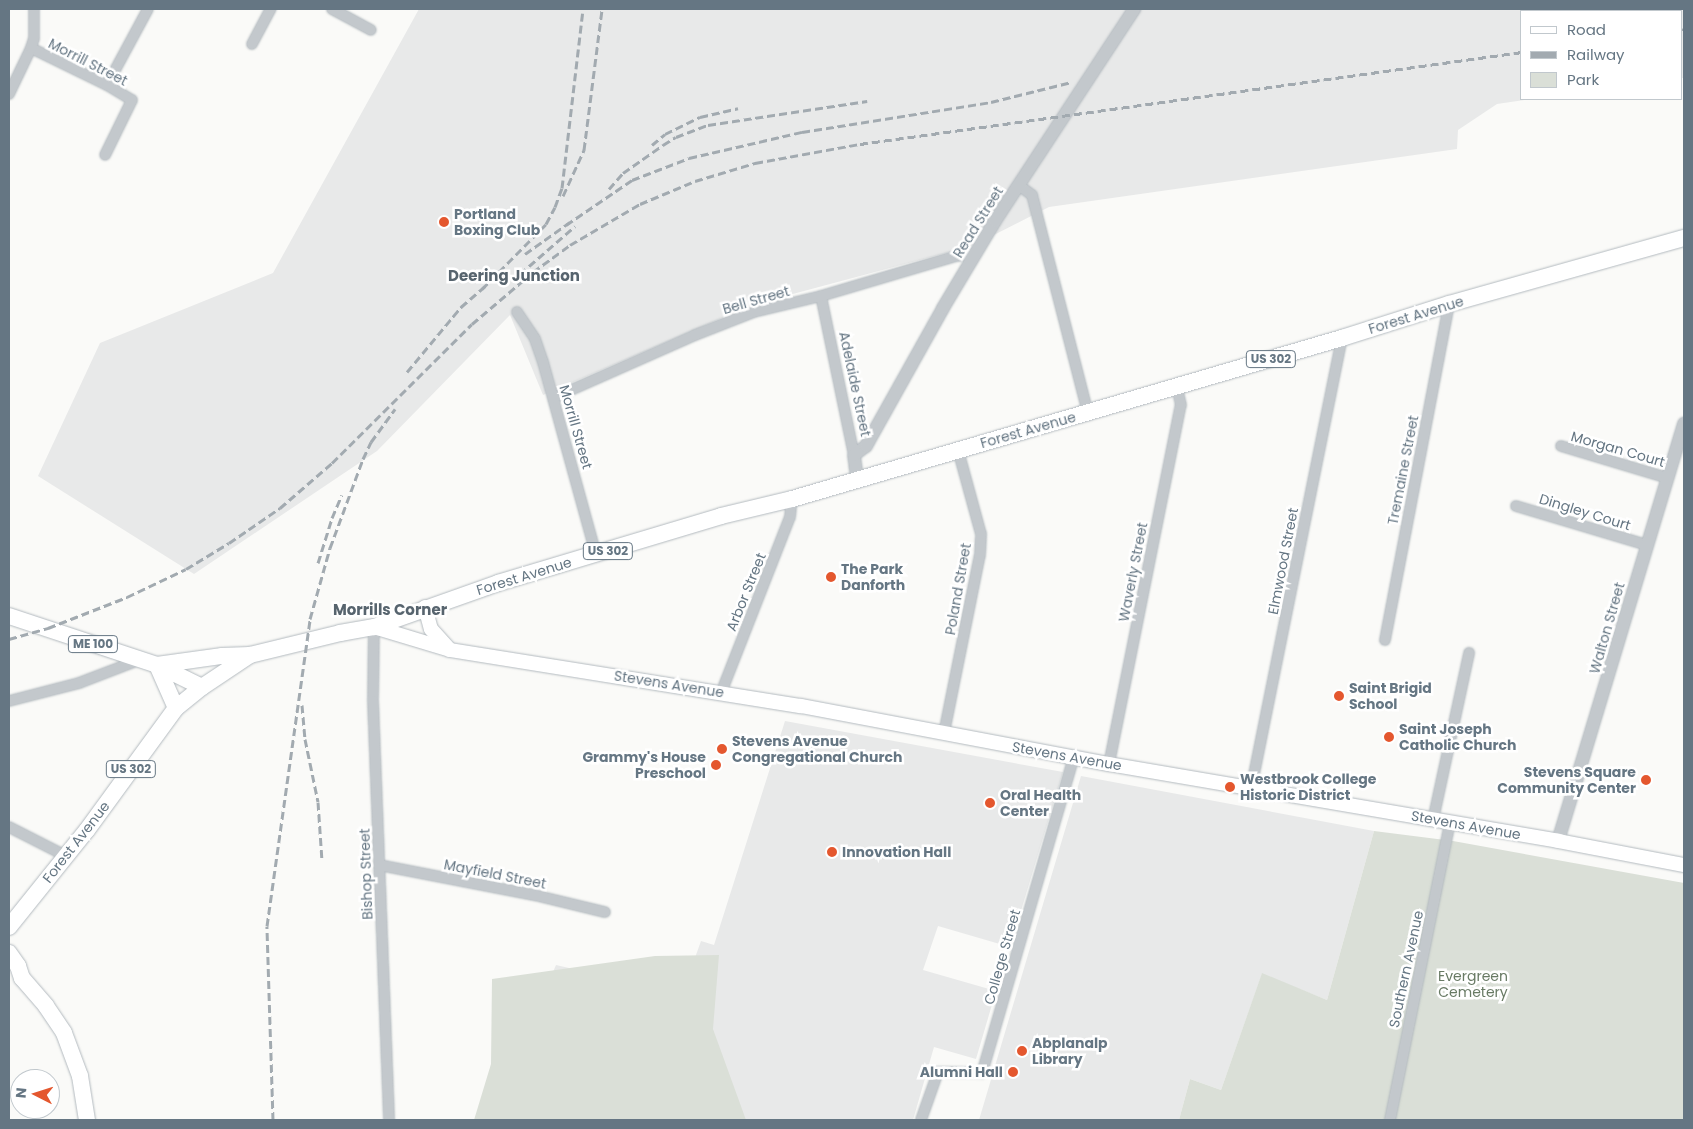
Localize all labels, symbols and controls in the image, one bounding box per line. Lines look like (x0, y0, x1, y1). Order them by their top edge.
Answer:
legend (1520, 10, 1683, 100)
text: Road (1567, 19, 1606, 40)
street label: Morrill Street (46, 35, 130, 89)
text: Railway (1567, 44, 1625, 65)
text: Park (1567, 69, 1599, 90)
street label: Read Street (949, 183, 1007, 261)
place label: Portland Boxing Club (454, 206, 540, 238)
marker: Portland Boxing Club (438, 216, 450, 228)
district label: Deering Junction (448, 267, 580, 285)
street label: Bell Street (721, 282, 791, 318)
street label: Forest Avenue (1366, 293, 1466, 337)
street label: Adelaide Street (836, 330, 874, 438)
road number: US 302 (1245, 349, 1297, 368)
street label: Morrill Street (556, 383, 596, 471)
street label: Forest Avenue (978, 408, 1078, 452)
street label: Tremaine Street (1384, 414, 1422, 526)
street label: Morgan Court (1569, 428, 1667, 470)
street label: Dingley Court (1537, 490, 1633, 534)
street label: Elmwood Street (1264, 506, 1302, 616)
street label: Waverly Street (1115, 521, 1151, 623)
road number: US 302 (582, 542, 634, 560)
street label: Poland Street (942, 542, 974, 636)
street label: Arbor Street (723, 550, 769, 634)
street label: Forest Avenue (474, 554, 574, 598)
place label: The Park Danforth (841, 561, 905, 594)
marker: The Park Danforth (825, 571, 837, 583)
street label: Walton Street (1586, 580, 1628, 676)
district label: Morrills Corner (333, 601, 447, 619)
road number: ME 100 (67, 634, 119, 654)
street label: Stevens Avenue (613, 667, 725, 701)
place label: Saint Brigid School (1349, 680, 1432, 712)
marker: Saint Brigid School (1333, 690, 1345, 702)
place label: Saint Joseph Catholic Church (1399, 721, 1516, 754)
marker: Saint Joseph Catholic Church (1383, 731, 1395, 743)
place label: Stevens Avenue Congregational Church (732, 733, 902, 766)
street label: Stevens Avenue (1011, 738, 1123, 774)
marker: Stevens Avenue Congregational Church (716, 743, 728, 755)
place label: Grammy's House Preschool (582, 749, 706, 782)
marker: Grammy's House Preschool (710, 759, 722, 771)
road number: US 302 (105, 760, 157, 779)
place label: Stevens Square Community Center (1497, 764, 1636, 796)
place label: Westbrook College Historic District (1240, 771, 1376, 804)
marker: Stevens Square Community Center (1640, 774, 1652, 786)
marker: Westbrook College Historic District (1224, 781, 1236, 793)
place label: Oral Health Center (1000, 787, 1081, 820)
marker: Oral Health Center (984, 797, 996, 809)
street label: Forest Avenue (39, 798, 113, 886)
street label: Stevens Avenue (1410, 807, 1522, 843)
street label: Bishop Street (356, 828, 376, 920)
place label: Innovation Hall (842, 844, 951, 860)
marker: Innovation Hall (826, 846, 838, 858)
street label: Mayfield Street (442, 856, 548, 892)
street label: College Street (980, 907, 1024, 1007)
street label: Southern Avenue (1385, 909, 1427, 1029)
park label: Evergreen Cemetery (1438, 968, 1508, 1000)
place label: Abplanalp Library (1032, 1035, 1108, 1068)
marker: Abplanalp Library (1016, 1045, 1028, 1057)
place label: Alumni Hall (920, 1064, 1003, 1080)
marker: Alumni Hall (1007, 1066, 1019, 1078)
north arrow (10, 1069, 60, 1119)
text: N (11, 1087, 31, 1099)

